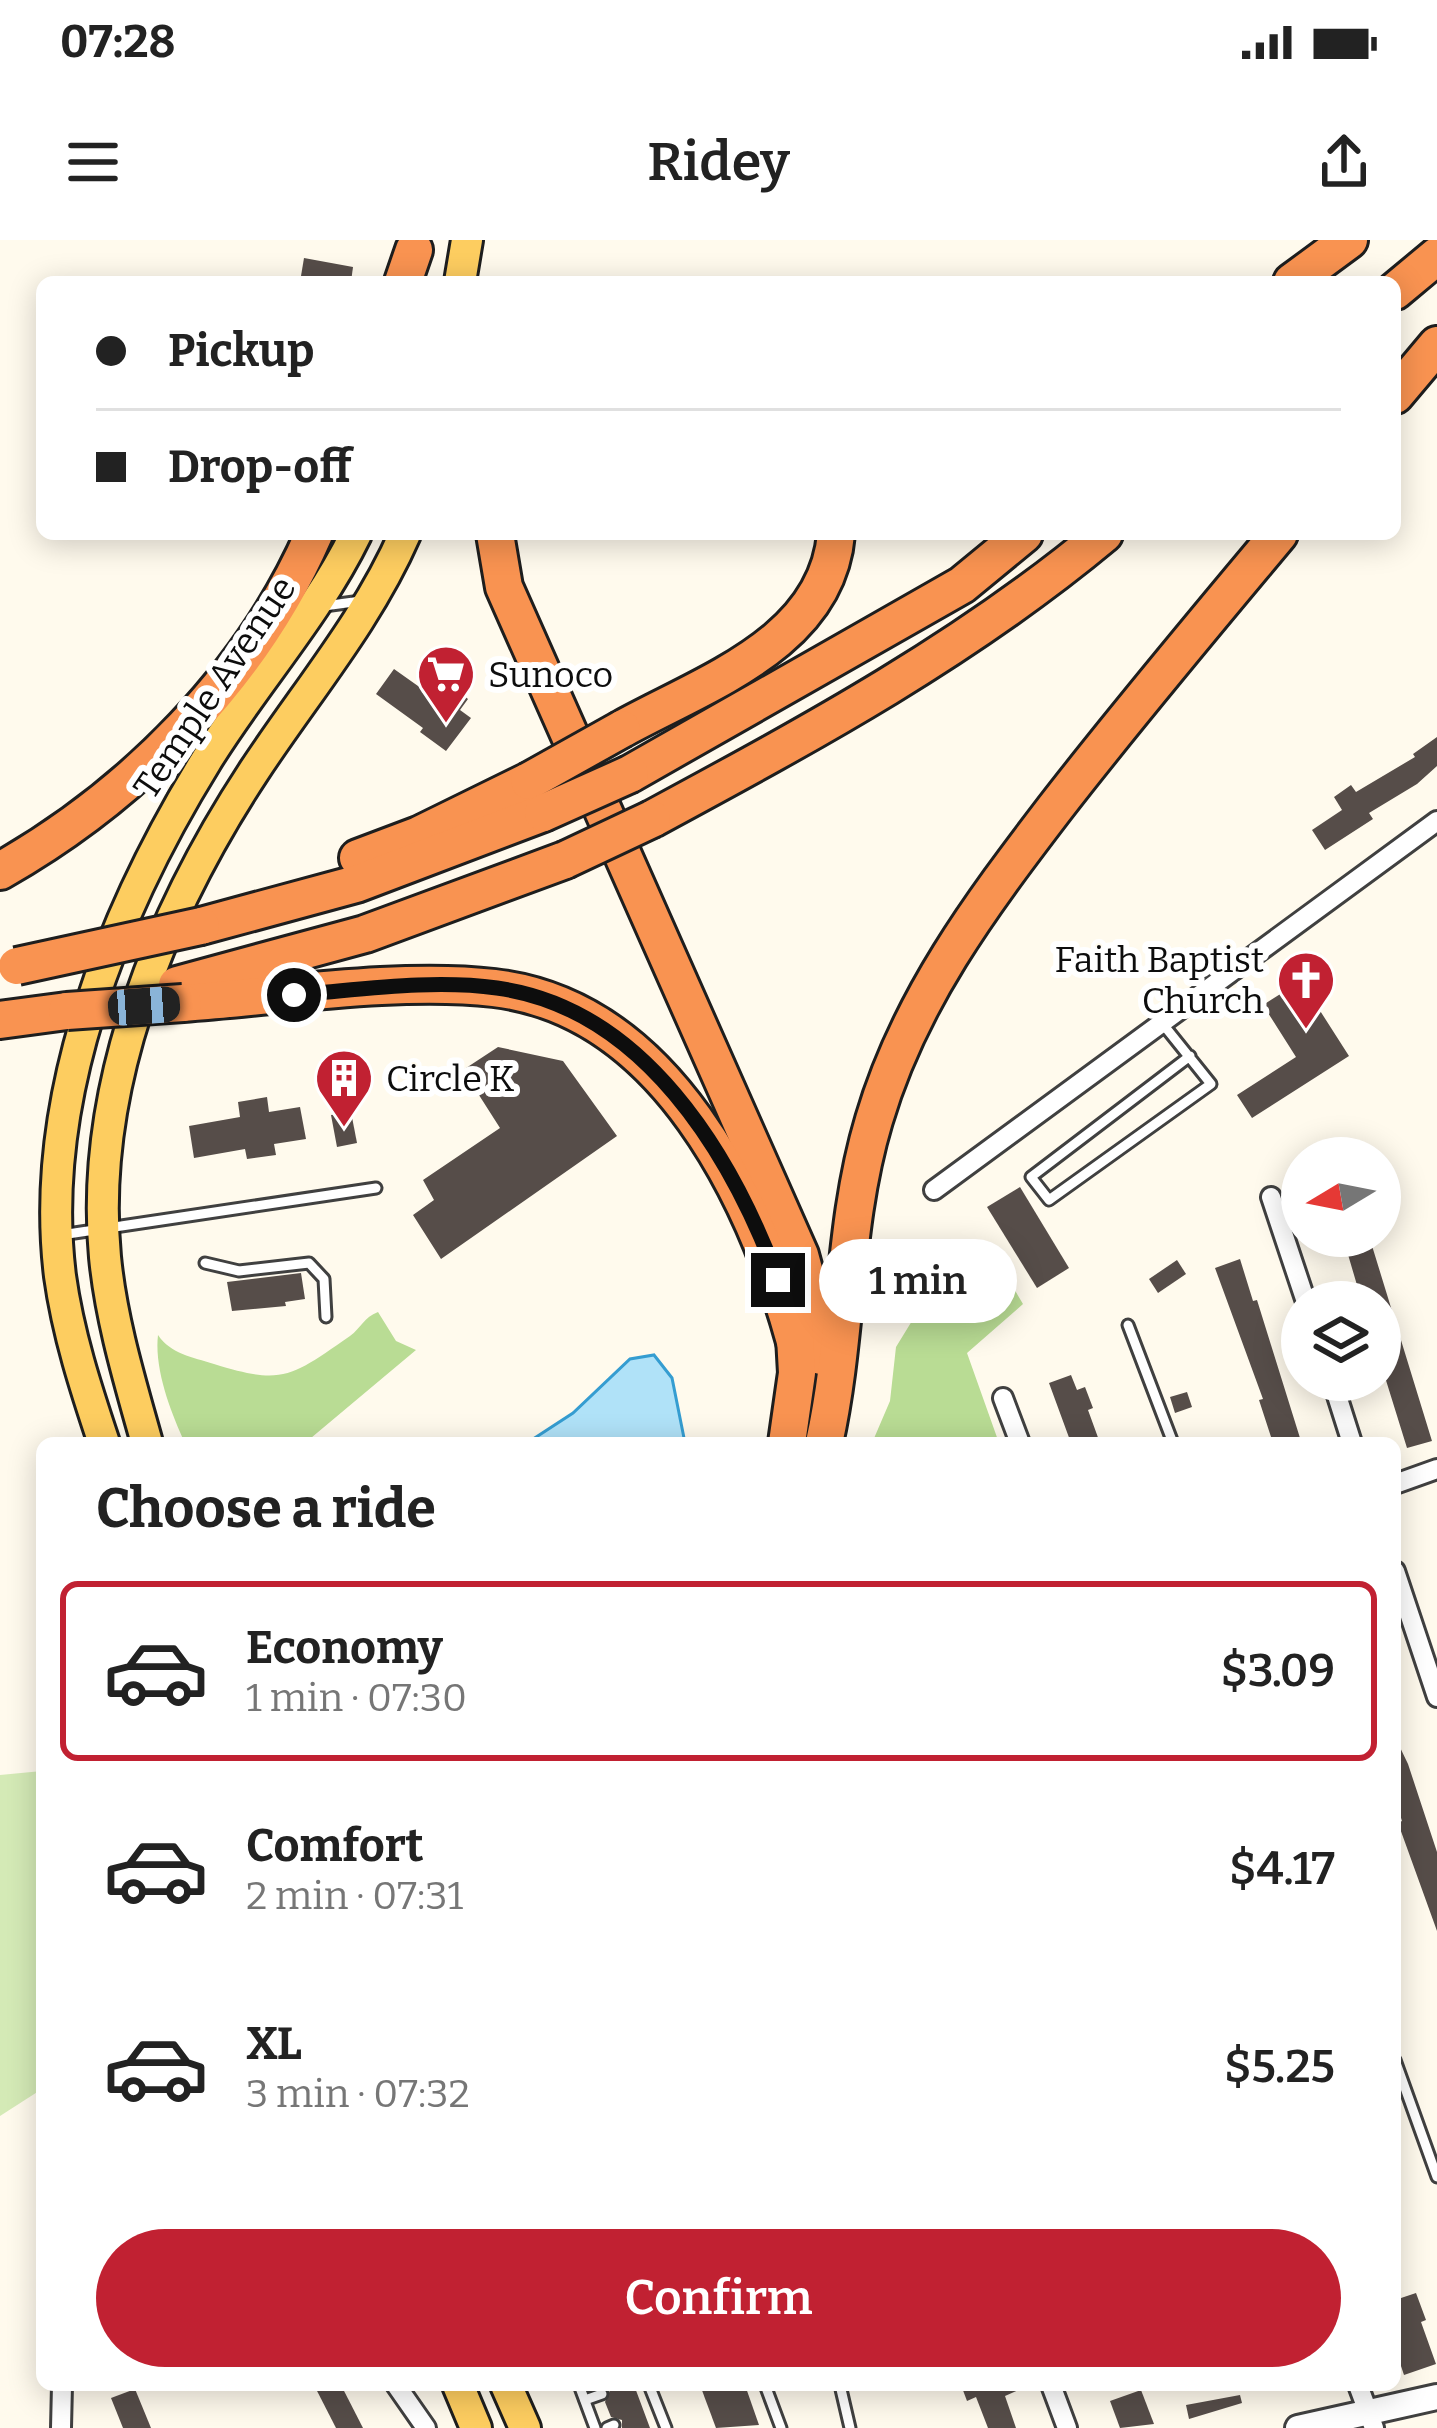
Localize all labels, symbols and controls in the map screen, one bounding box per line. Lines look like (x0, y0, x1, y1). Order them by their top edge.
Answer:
text: 07:28 (60, 15, 176, 69)
icon: menu (60, 129, 126, 195)
icon: share (1311, 129, 1377, 195)
text: Ridey (647, 130, 790, 194)
text: Pickup (168, 324, 314, 378)
text: Drop-off (168, 440, 352, 494)
street label: Temple Avenue (124, 568, 305, 807)
supermarket icon: Sunoco (415, 643, 477, 725)
place label: Sunoco (488, 653, 613, 697)
place label: Faith Baptist Church (1055, 938, 1264, 1023)
church icon: Faith Baptist Church (1275, 949, 1337, 1031)
route start (267, 968, 321, 1022)
car (107, 986, 181, 1026)
building icon: Circle K (313, 1047, 375, 1129)
place label: Circle K (386, 1057, 515, 1101)
north arrow (1281, 1137, 1401, 1257)
map controls (1281, 1137, 1401, 1401)
callout: 1 min (820, 1238, 1018, 1322)
route end (751, 1253, 805, 1307)
text: 1 min (869, 1258, 967, 1304)
button: layers (1281, 1281, 1401, 1401)
text: Choose a ride (96, 1477, 436, 1541)
icon: car (102, 1617, 210, 1725)
text: Economy (246, 1621, 443, 1675)
text: $3.09 (1220, 1644, 1335, 1698)
text: 1 min · 07:30 (246, 1675, 467, 1721)
icon: car (102, 1815, 210, 1923)
text: Comfort (246, 1819, 424, 1873)
text: $4.17 (1229, 1842, 1335, 1896)
text: 2 min · 07:31 (246, 1873, 463, 1919)
icon: car (102, 2013, 210, 2121)
text: XL (246, 2017, 302, 2071)
text: $5.25 (1224, 2040, 1335, 2094)
text: 3 min · 07:32 (246, 2071, 470, 2117)
button: Confirm (96, 2229, 1341, 2367)

